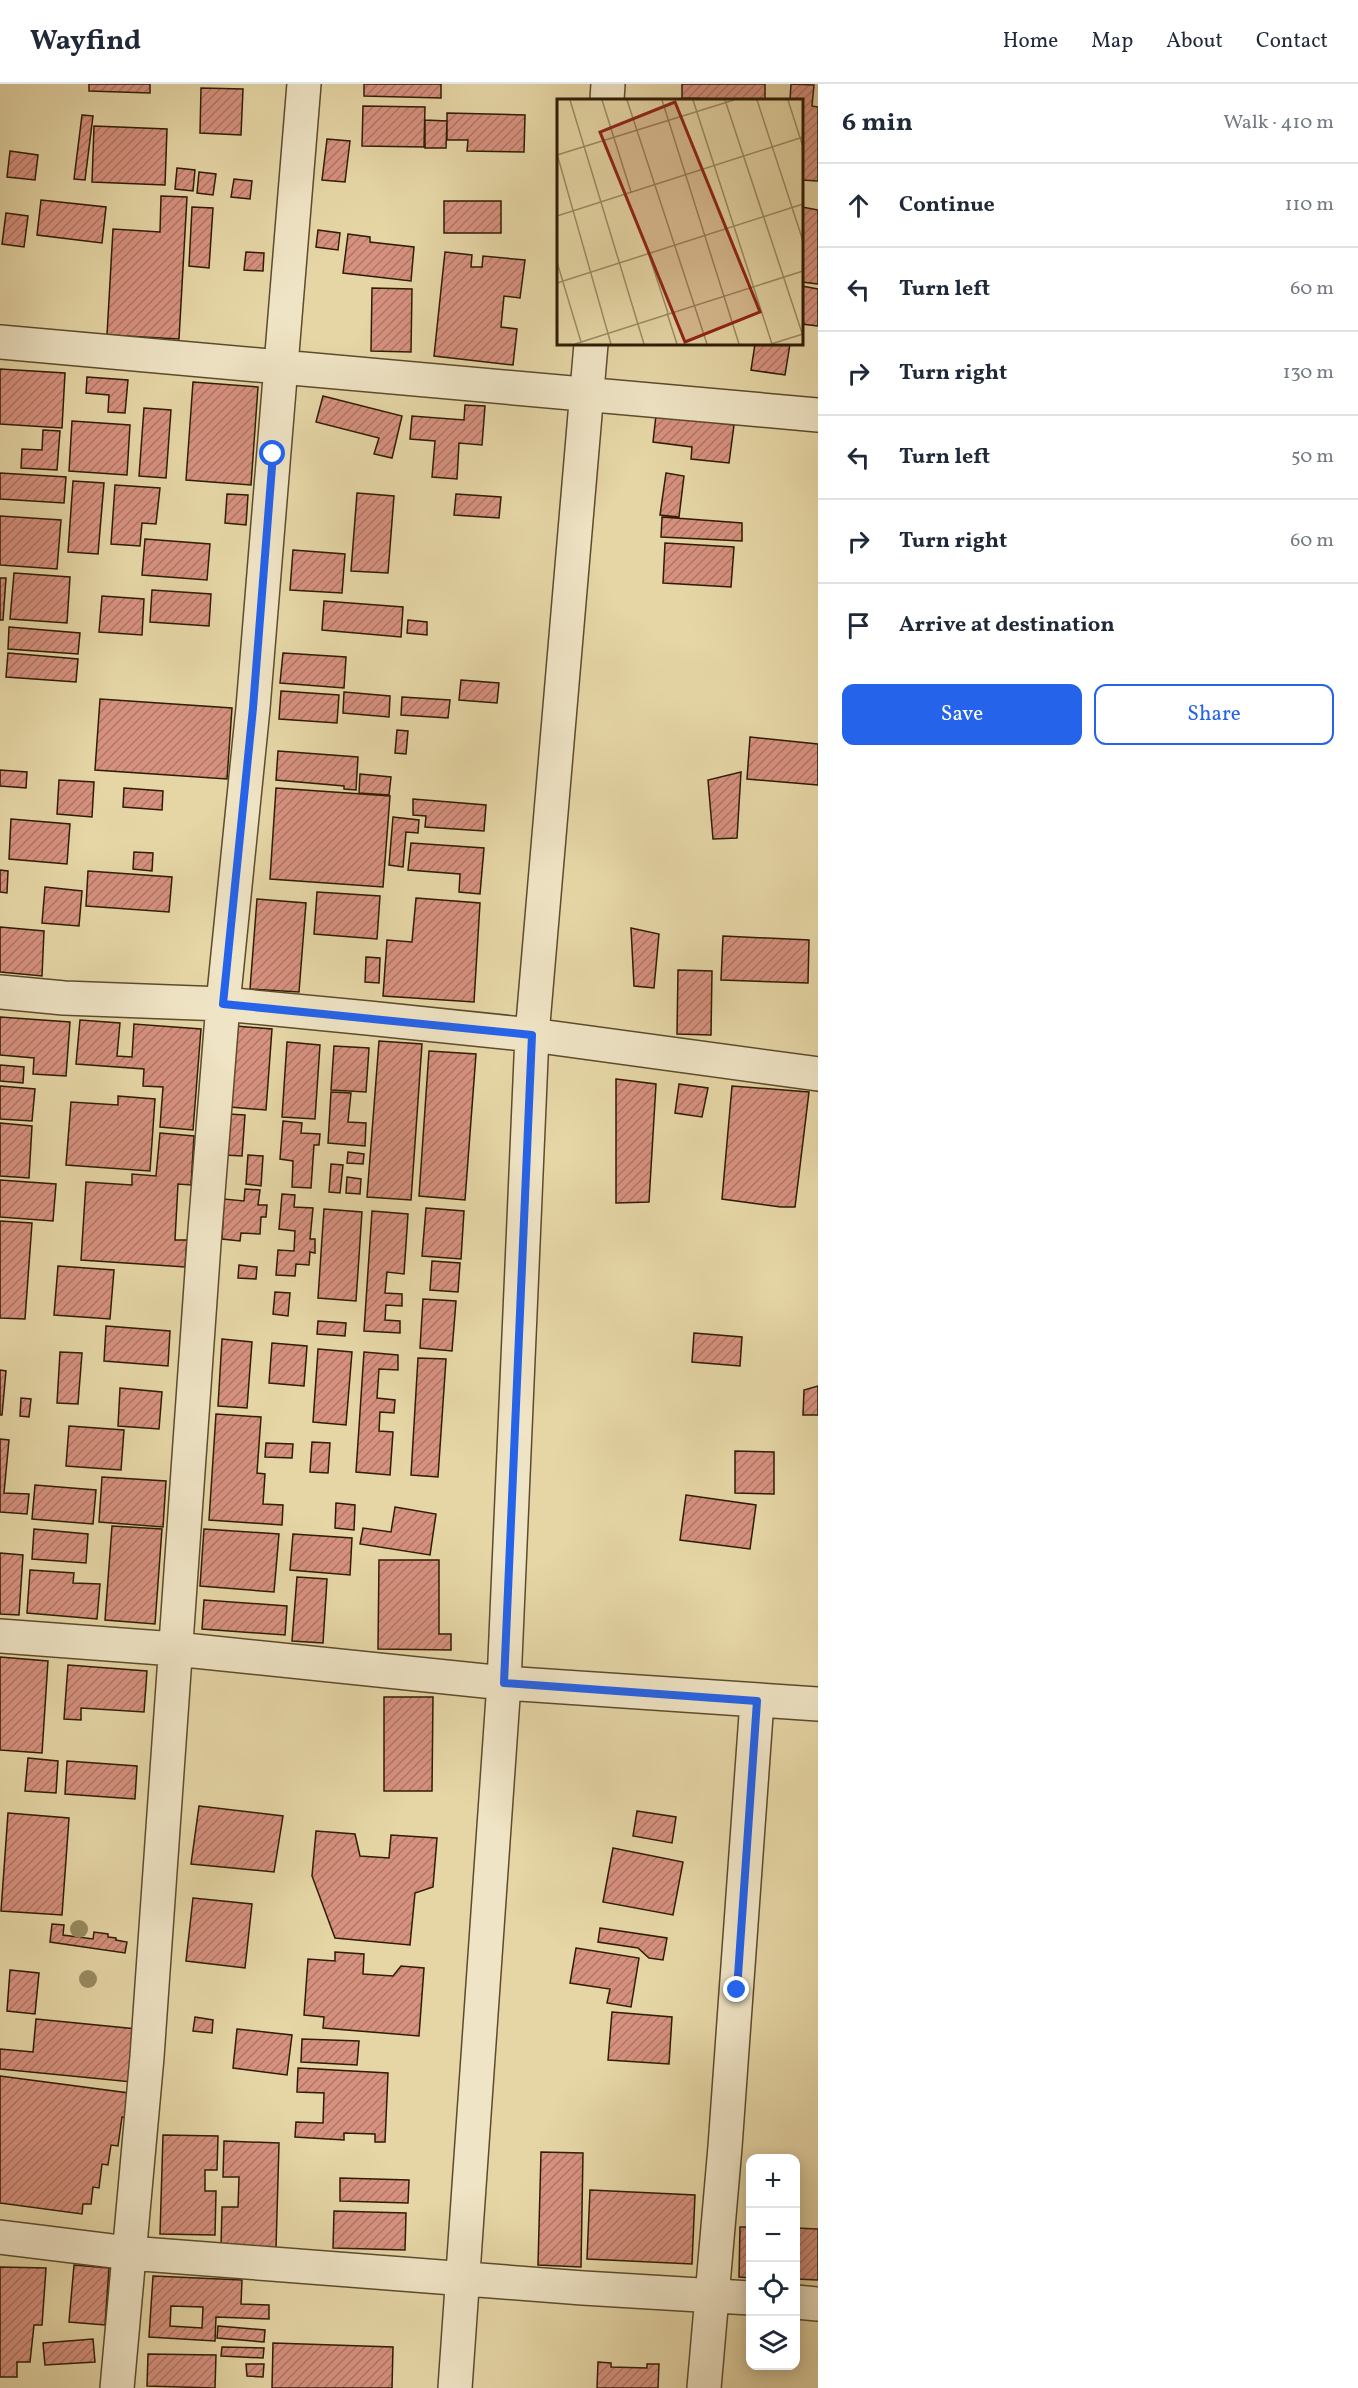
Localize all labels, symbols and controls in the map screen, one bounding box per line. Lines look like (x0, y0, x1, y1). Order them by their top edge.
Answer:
text: Wayfind (30, 22, 141, 61)
text: Home (1003, 27, 1058, 56)
text: Map (1091, 27, 1133, 56)
text: About (1166, 27, 1223, 56)
text: Contact (1256, 27, 1328, 56)
inset map (557, 99, 803, 345)
text: 6 min (842, 105, 913, 141)
text: Walk · 410 m (1223, 109, 1334, 137)
icon: ahead (842, 189, 875, 222)
text: Continue (899, 190, 995, 221)
text: 110 m (1285, 191, 1334, 219)
icon: left (842, 273, 875, 306)
text: Turn left (899, 274, 990, 305)
text: 60 m (1290, 275, 1334, 303)
icon: right (842, 357, 875, 390)
text: Turn right (899, 358, 1007, 389)
text: 130 m (1283, 359, 1334, 387)
route start (259, 440, 285, 466)
icon: left (842, 441, 875, 474)
text: Turn left (899, 442, 990, 473)
text: 50 m (1291, 443, 1334, 471)
icon: right (842, 525, 875, 558)
text: Turn right (899, 526, 1007, 557)
text: 60 m (1290, 527, 1334, 555)
icon: arrive (842, 609, 875, 642)
text: Arrive at destination (899, 610, 1115, 641)
button: Save (842, 684, 1082, 745)
button: Share (1094, 684, 1334, 745)
route end (723, 1976, 749, 2002)
map controls (746, 2154, 800, 2370)
button: + (746, 2154, 800, 2208)
button: − (746, 2208, 800, 2262)
button: locate (746, 2262, 800, 2316)
button: layers (746, 2316, 800, 2370)

